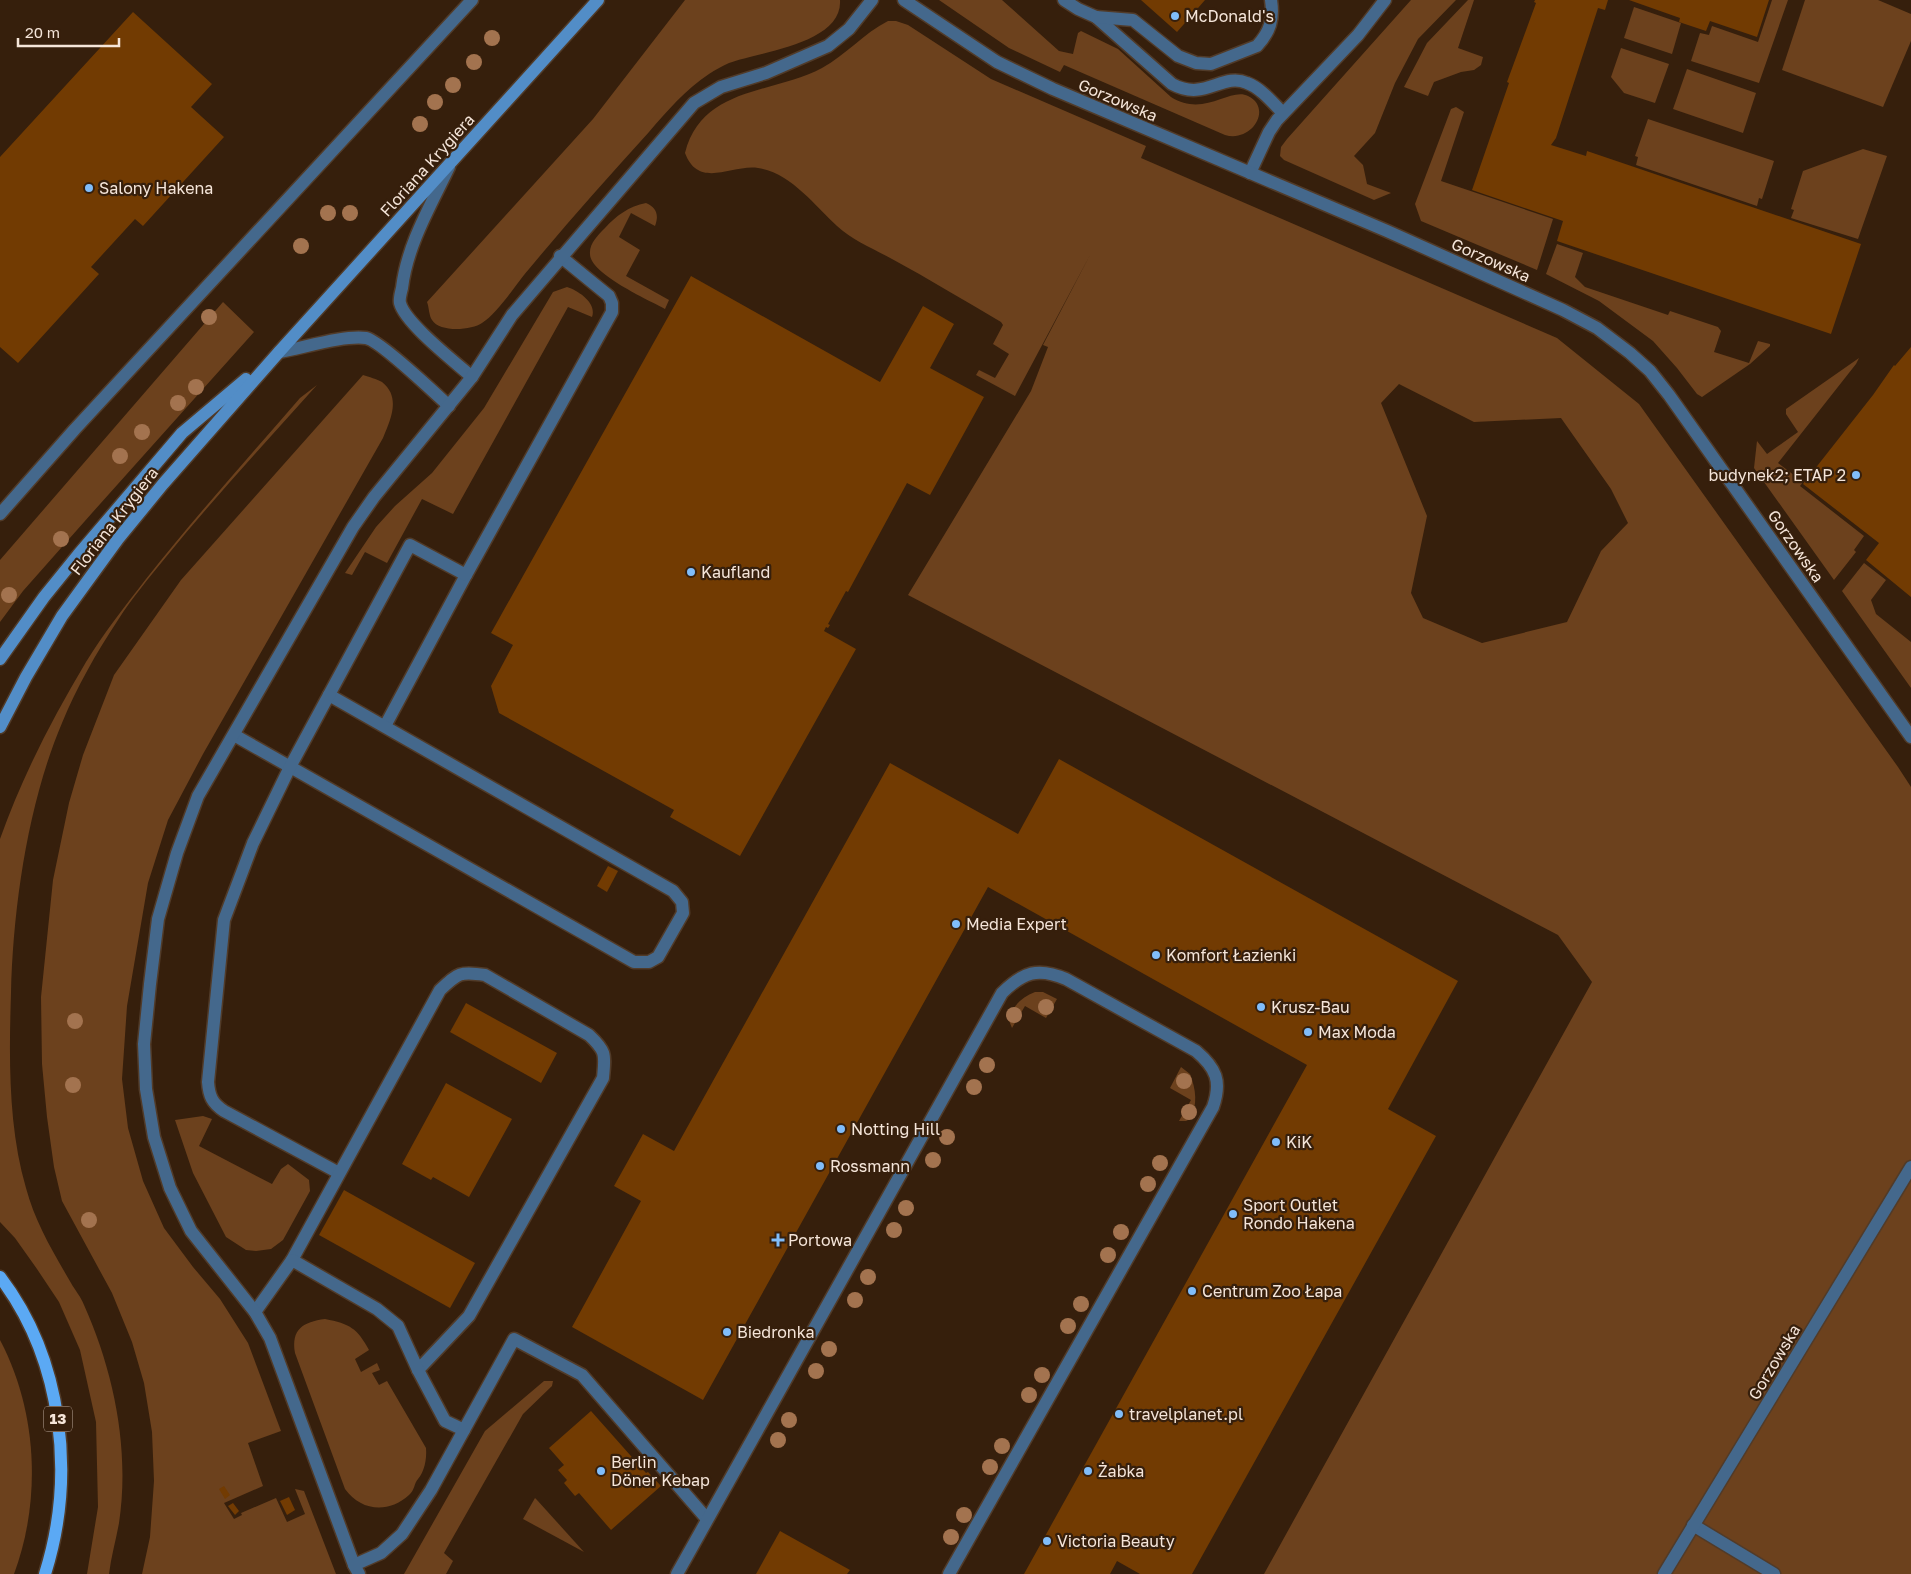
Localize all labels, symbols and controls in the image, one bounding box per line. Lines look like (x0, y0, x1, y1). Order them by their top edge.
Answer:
place label: McDonald's (1185, 6, 1274, 26)
marker: McDonald's (1169, 10, 1181, 22)
scale bar (18, 15, 119, 47)
text: 20 m (25, 23, 60, 41)
street label: Gorzowska (1075, 74, 1161, 126)
street label: Floriana Krygiera (376, 109, 478, 221)
place label: Salony Hakena (99, 178, 213, 198)
marker: Salony Hakena (83, 182, 95, 194)
street label: Gorzowska (1448, 234, 1534, 286)
street label: Floriana Krygiera (66, 463, 162, 579)
place label: budynek2; ETAP 2 (1708, 465, 1846, 485)
marker: budynek2; ETAP 2 (1850, 469, 1862, 481)
street label: Gorzowska (1764, 506, 1828, 586)
place label: Kaufland (701, 562, 770, 582)
marker: Kaufland (685, 566, 697, 578)
place label: Media Expert (966, 914, 1067, 934)
marker: Media Expert (950, 918, 962, 930)
place label: Komfort Łazienki (1166, 945, 1296, 965)
marker: Komfort Łazienki (1150, 949, 1162, 961)
place label: Krusz-Bau (1271, 997, 1350, 1017)
marker: Krusz-Bau (1255, 1001, 1267, 1013)
place label: Max Moda (1318, 1022, 1396, 1042)
marker: Max Moda (1302, 1026, 1314, 1038)
place label: Notting Hill (851, 1119, 940, 1139)
marker: Notting Hill (835, 1123, 847, 1135)
place label: KiK (1286, 1132, 1312, 1152)
marker: KiK (1270, 1136, 1282, 1148)
place label: Rossmann (830, 1156, 910, 1176)
marker: Rossmann (814, 1160, 826, 1172)
place label: Sport Outlet Rondo Hakena (1243, 1195, 1355, 1233)
marker: Sport Outlet Rondo Hakena (1227, 1208, 1239, 1220)
place label: Portowa (788, 1230, 852, 1250)
marker: Portowa (772, 1234, 784, 1246)
place label: Centrum Zoo Łapa (1202, 1281, 1342, 1301)
marker: Centrum Zoo Łapa (1186, 1285, 1198, 1297)
street label: Gorzowska (1744, 1321, 1804, 1403)
place label: Biedronka (737, 1322, 815, 1342)
marker: Biedronka (721, 1326, 733, 1338)
place label: travelplanet.pl (1129, 1404, 1243, 1424)
road number: 13 (44, 1406, 72, 1432)
marker: travelplanet.pl (1113, 1408, 1125, 1420)
place label: Berlin Döner Kebap (611, 1452, 710, 1490)
place label: Żabka (1098, 1461, 1144, 1481)
marker: Berlin Döner Kebap (595, 1465, 607, 1477)
marker: Żabka (1082, 1465, 1094, 1477)
place label: Victoria Beauty (1057, 1531, 1175, 1551)
marker: Victoria Beauty (1041, 1535, 1053, 1547)

